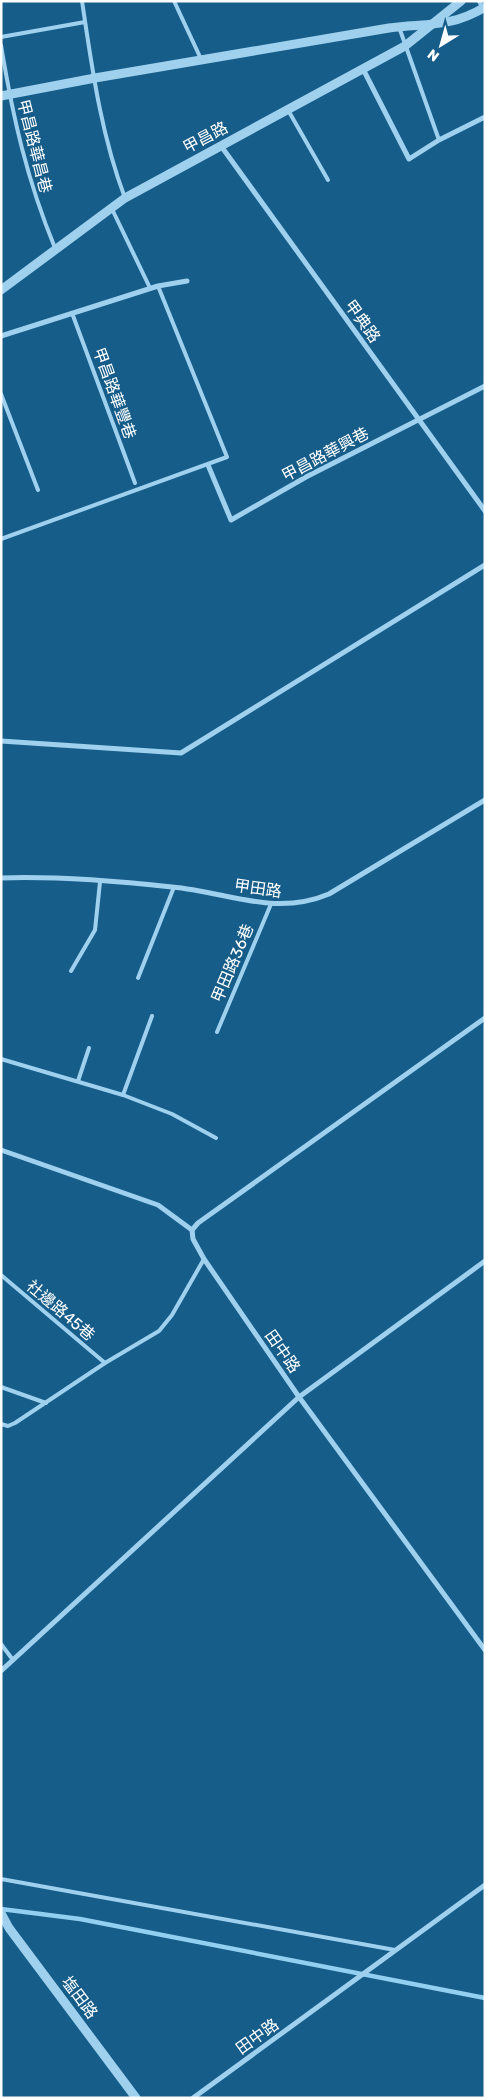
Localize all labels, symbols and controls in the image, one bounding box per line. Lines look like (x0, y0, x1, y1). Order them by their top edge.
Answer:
north arrow (416, 20, 466, 70)
text: N (424, 45, 443, 65)
street label: 甲昌路華昌巷 (14, 97, 55, 195)
street label: 甲昌路 (180, 118, 231, 157)
street label: 甲典路 (341, 296, 384, 346)
street label: 甲昌路華豐巷 (89, 345, 140, 442)
street label: 甲昌路華興巷 (278, 424, 372, 485)
street label: 甲田路 (233, 876, 283, 901)
street label: 甲田路36巷 (207, 921, 257, 1005)
street label: 社邊路45巷 (23, 1276, 99, 1344)
street label: 田中路 (261, 1326, 304, 1376)
street label: 塩田路 (58, 1972, 102, 2022)
street label: 田中路 (232, 2015, 282, 2058)

